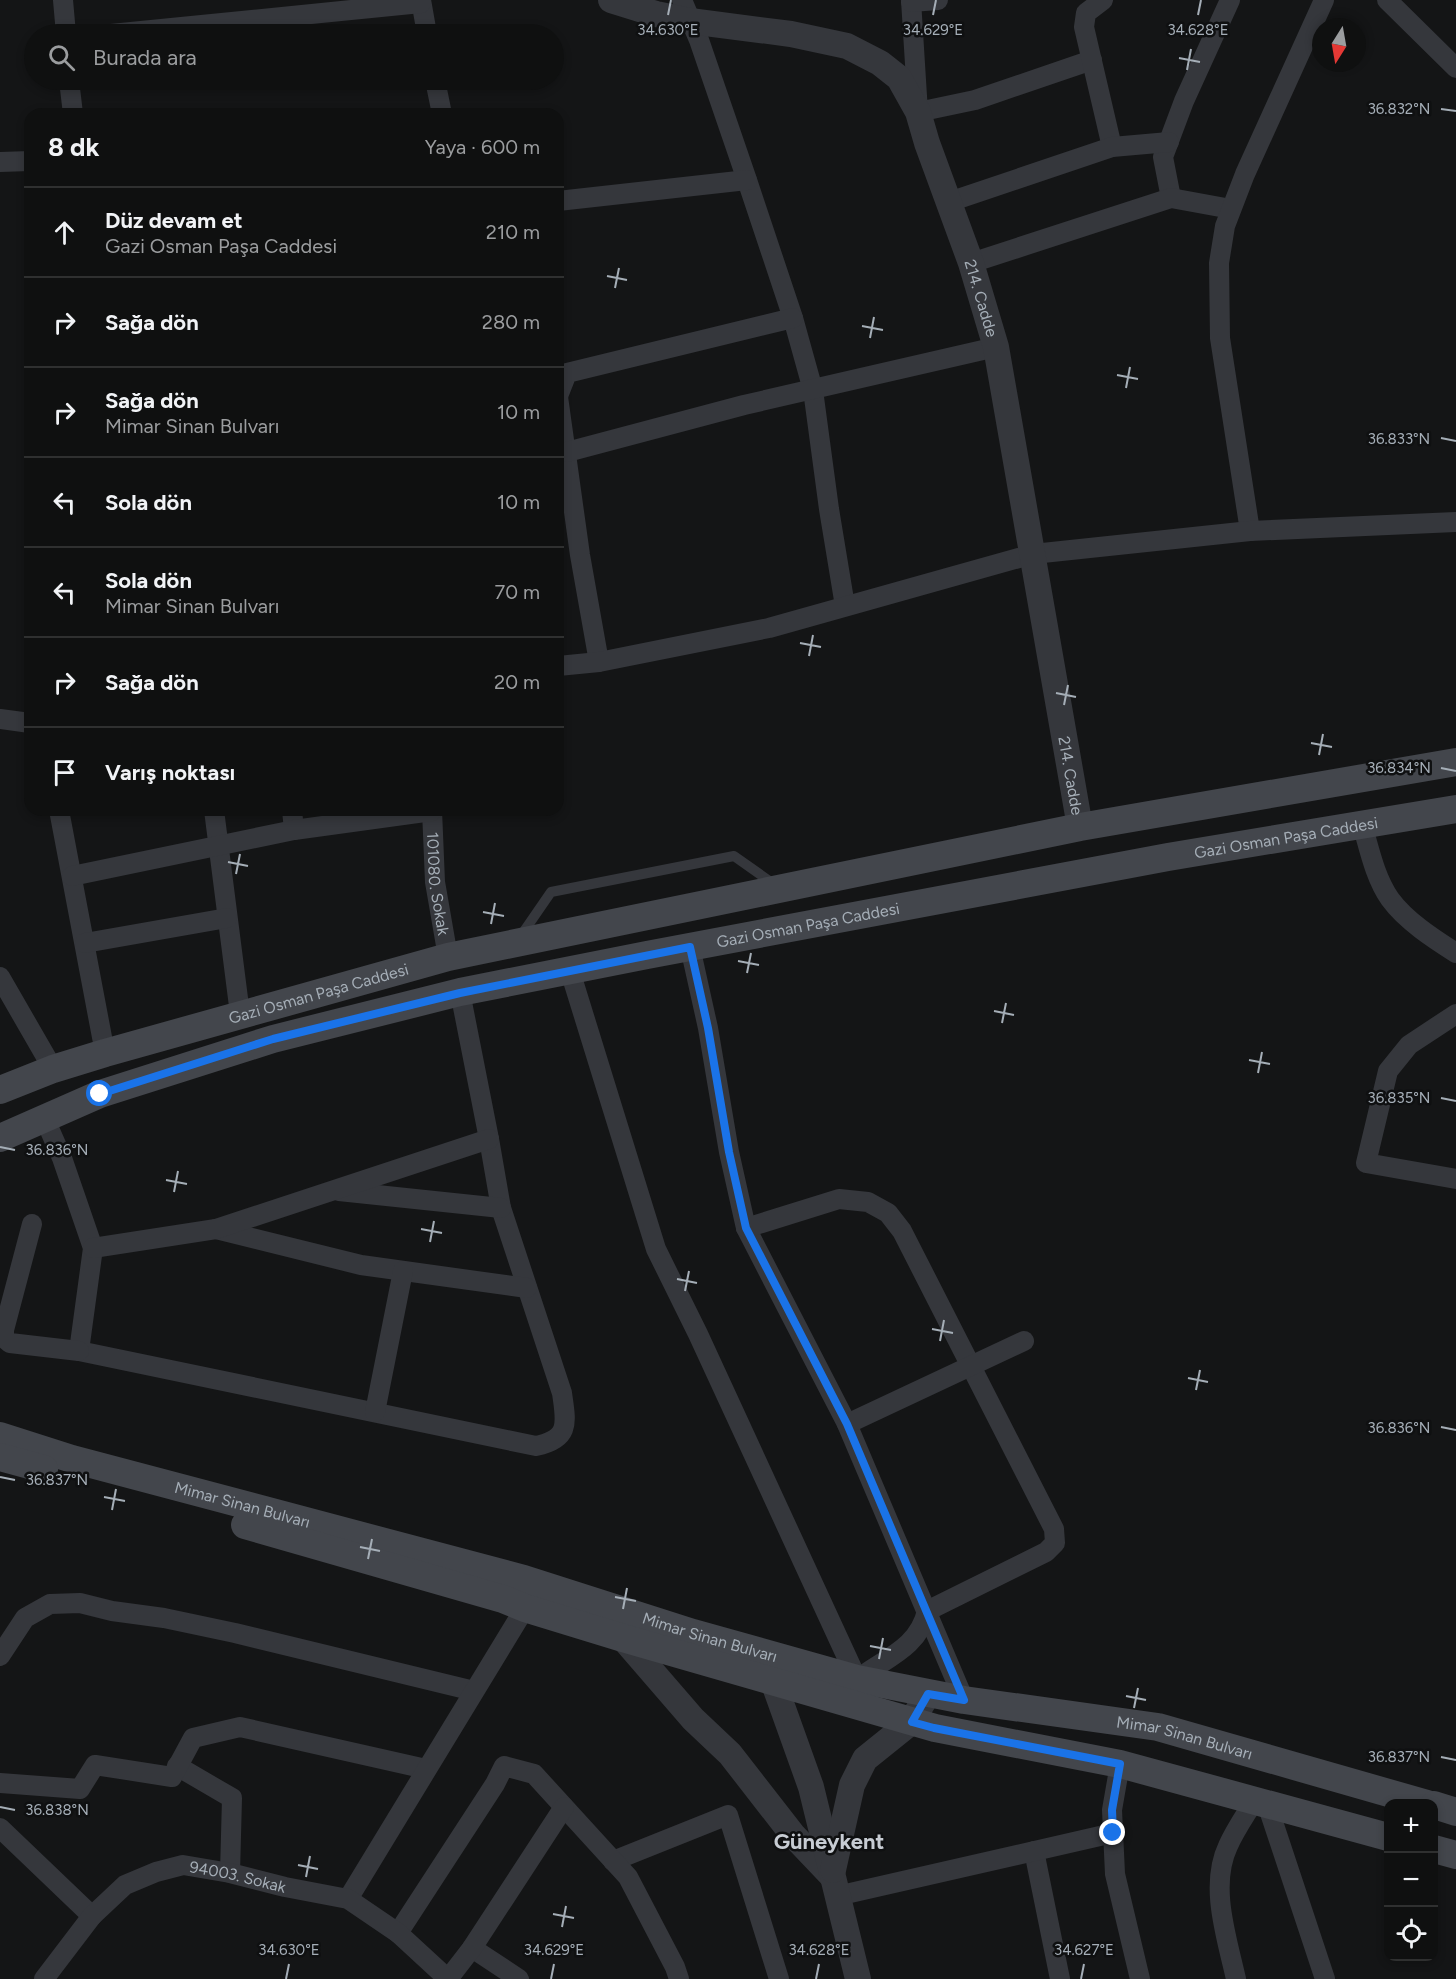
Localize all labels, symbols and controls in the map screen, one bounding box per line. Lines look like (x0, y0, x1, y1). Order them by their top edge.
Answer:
north arrow (1312, 18, 1366, 72)
text: 34.630°E (637, 21, 699, 39)
text: 34.629°E (903, 21, 963, 39)
text: 34.628°E (1167, 21, 1229, 39)
search box (24, 24, 564, 90)
icon: search (45, 41, 78, 74)
text: Burada ara (93, 44, 197, 71)
text: 36.832°N (1368, 100, 1430, 118)
text: 8 dk (48, 131, 100, 163)
text: Yaya · 600 m (425, 135, 540, 159)
text: Düz devam et (105, 207, 242, 234)
icon: ahead (48, 216, 81, 249)
text: 210 m (486, 220, 540, 244)
text: Gazi Osman Paşa Caddesi (105, 234, 337, 258)
street label: 214. Cadde (960, 257, 1002, 340)
icon: right (48, 306, 81, 339)
text: Sağa dön (105, 309, 199, 336)
text: 280 m (482, 310, 540, 334)
text: Sağa dön (105, 387, 199, 414)
icon: right (48, 396, 81, 429)
text: 10 m (497, 400, 540, 424)
text: Mimar Sinan Bulvarı (105, 414, 279, 438)
text: 36.833°N (1368, 430, 1430, 448)
icon: left (48, 486, 81, 519)
text: Sola dön (105, 489, 192, 516)
text: 10 m (497, 490, 540, 514)
text: Sola dön (105, 567, 192, 594)
icon: left (48, 576, 81, 609)
text: 70 m (494, 580, 540, 604)
text: Mimar Sinan Bulvarı (105, 594, 279, 618)
icon: right (48, 666, 81, 699)
text: Sağa dön (105, 669, 199, 696)
text: 20 m (494, 670, 540, 694)
street label: 214. Cadde (1054, 735, 1087, 817)
icon: arrive (48, 756, 81, 789)
text: Varış noktası (105, 759, 235, 786)
text: 36.834°N (1367, 759, 1431, 777)
street label: Gazi Osman Paşa Caddesi (1193, 813, 1379, 862)
street label: 101080. Sokak (423, 832, 453, 937)
street label: Gazi Osman Paşa Caddesi (715, 899, 901, 952)
street label: Gazi Osman Paşa Caddesi (226, 960, 411, 1028)
route start (86, 1080, 112, 1106)
text: 36.835°N (1368, 1089, 1430, 1107)
text: 36.836°N (26, 1141, 88, 1159)
text: 36.836°N (1368, 1419, 1430, 1437)
text: 36.837°N (26, 1471, 88, 1489)
street label: Mimar Sinan Bulvarı (172, 1478, 312, 1532)
street label: Mimar Sinan Bulvarı (640, 1608, 779, 1666)
street label: Mimar Sinan Bulvarı (1115, 1712, 1255, 1764)
text: 36.837°N (1368, 1748, 1430, 1766)
map controls (1384, 1799, 1438, 1961)
button: + (1384, 1799, 1438, 1853)
text: 36.838°N (25, 1801, 89, 1819)
route end (1099, 1819, 1125, 1845)
district label: Güneykent (774, 1828, 884, 1855)
button: − (1384, 1853, 1438, 1907)
street label: 94003. Sokak (188, 1857, 288, 1897)
button: locate (1384, 1907, 1438, 1961)
text: 34.630°E (258, 1941, 320, 1959)
text: 34.629°E (524, 1941, 584, 1959)
text: 34.628°E (788, 1941, 850, 1959)
text: 34.627°E (1054, 1941, 1114, 1959)

